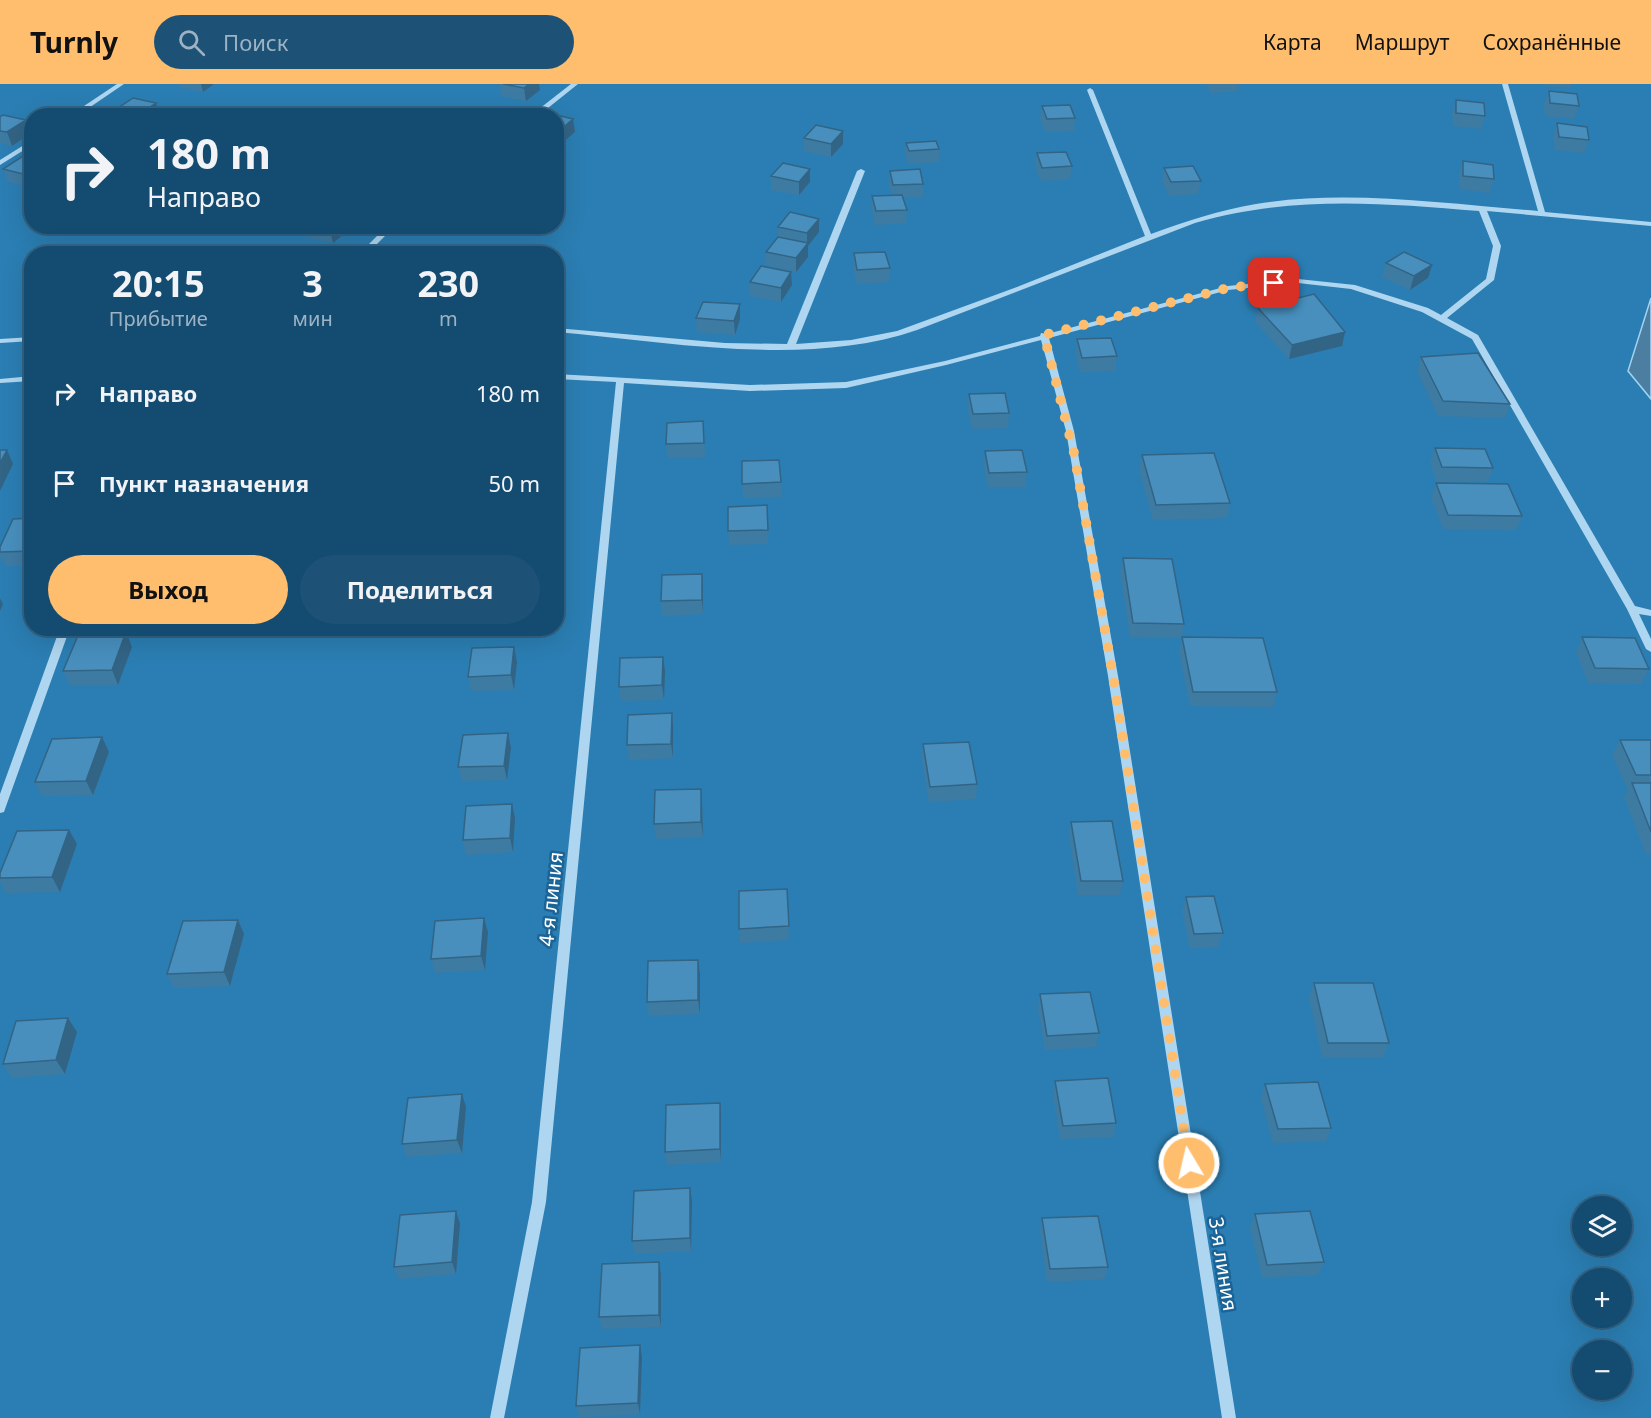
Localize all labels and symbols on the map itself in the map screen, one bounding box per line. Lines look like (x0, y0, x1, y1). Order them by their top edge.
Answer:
pin (1248, 257, 1299, 308)
street label: 4-я линия (532, 850, 569, 948)
position arrow (1157, 1131, 1221, 1195)
street label: 3-я линия (1203, 1215, 1244, 1313)

